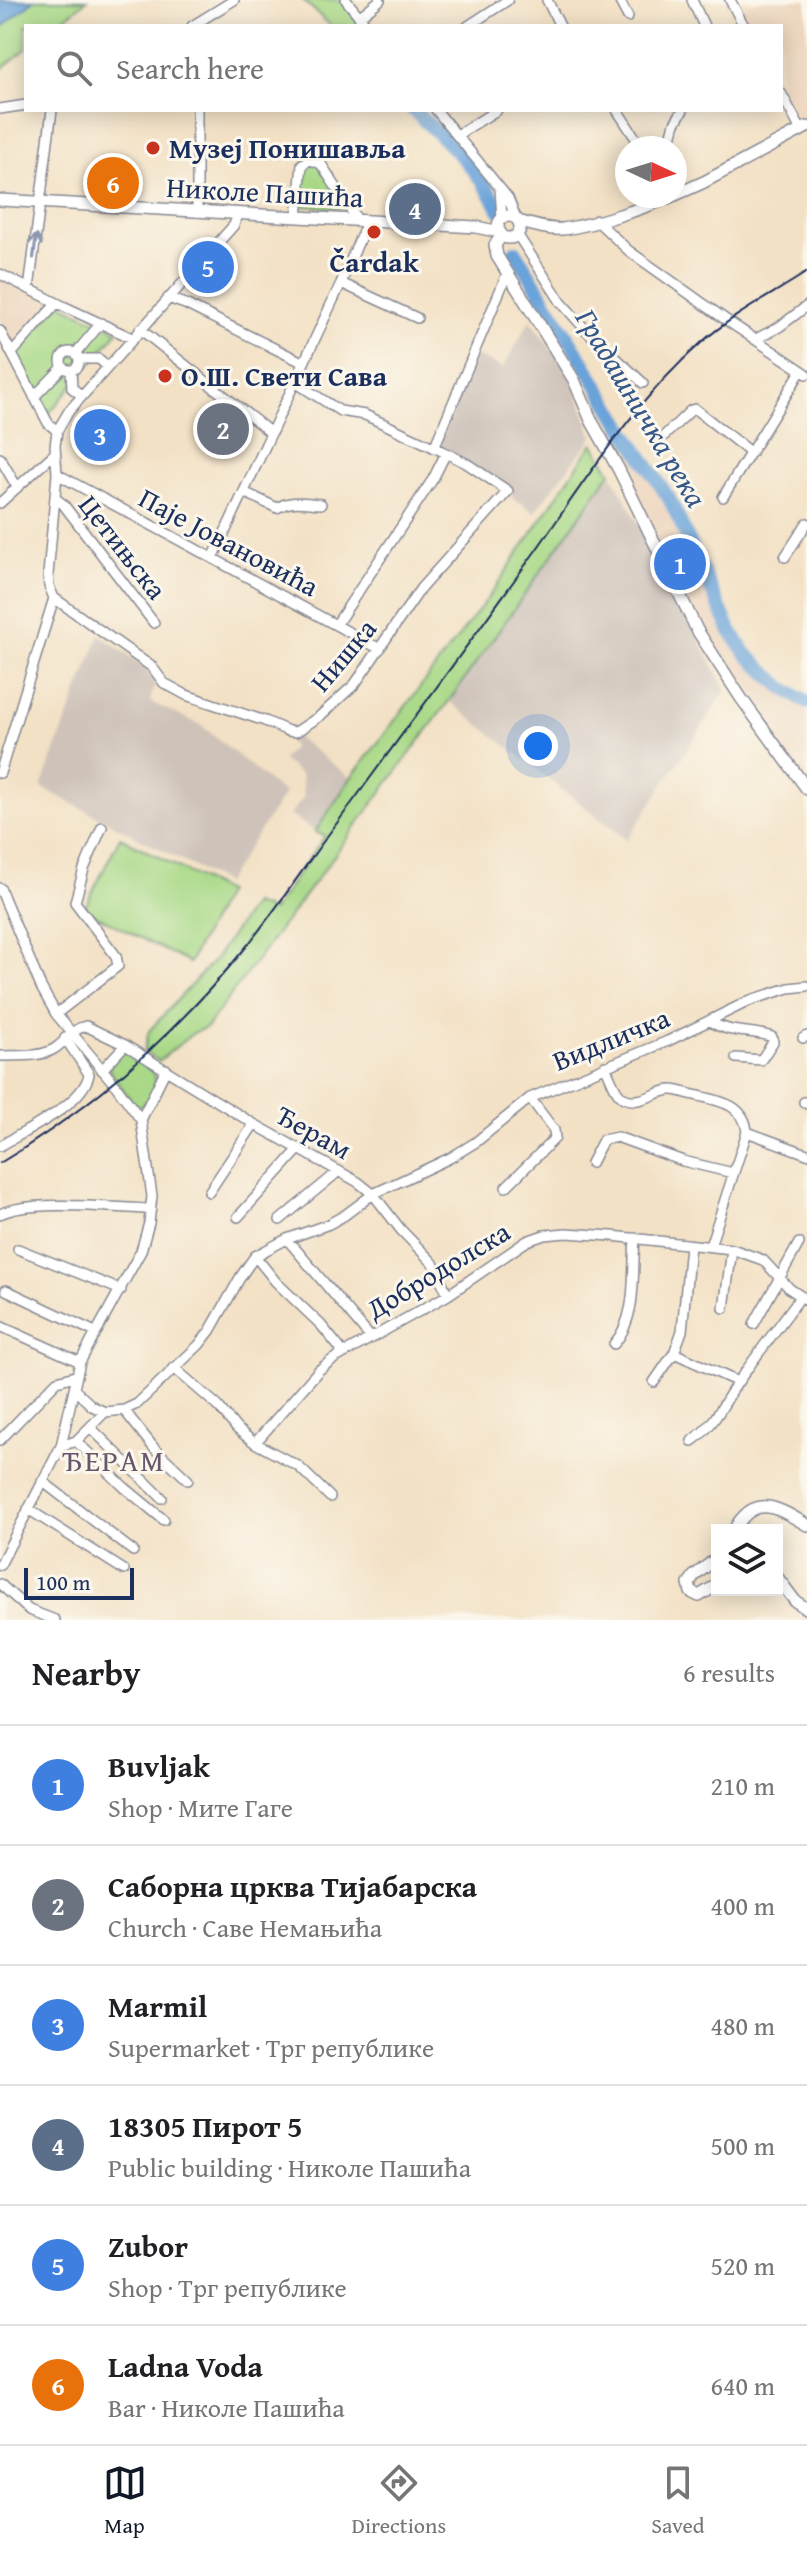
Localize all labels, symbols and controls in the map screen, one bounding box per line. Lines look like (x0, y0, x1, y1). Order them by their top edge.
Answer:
search box (24, 24, 783, 112)
icon: search (52, 46, 96, 90)
text: Search here (116, 46, 264, 90)
place label: Музеј Понишавља (169, 127, 406, 168)
north arrow (615, 136, 687, 208)
marker: Музеј Понишавља (144, 139, 162, 157)
pin: 6 (87, 153, 139, 213)
street label: Николе Пашића (165, 166, 365, 217)
pin: 4 (389, 179, 441, 239)
marker: Čardak (365, 223, 383, 241)
one-way arrow (27, 233, 42, 260)
pin: 5 (182, 237, 234, 297)
place label: Čardak (329, 241, 420, 282)
water label: Градашничка река (564, 299, 719, 516)
place label: О.Ш. Свети Сава (181, 355, 388, 396)
marker: О.Ш. Свети Сава (156, 367, 174, 385)
pin: 2 (197, 399, 249, 459)
pin: 3 (74, 405, 126, 465)
street label: Паје Јовановића (132, 477, 327, 606)
street label: Цетињска (69, 486, 178, 608)
pin: 1 (654, 534, 706, 594)
street label: Нишка (300, 609, 386, 700)
your location (518, 726, 558, 766)
street label: Видличка (546, 996, 676, 1081)
street label: Ђерам (269, 1094, 359, 1169)
street label: Добродолска (357, 1210, 518, 1329)
district label: ЂЕРАМ (62, 1438, 166, 1482)
map controls (711, 1524, 783, 1596)
button: layers (711, 1524, 783, 1596)
scale bar (24, 1564, 134, 1600)
text: 100 m (36, 1566, 91, 1598)
text: Nearby (32, 1648, 141, 1697)
text: 6 results (683, 1653, 775, 1692)
text: Buvljak (108, 1744, 210, 1788)
text: 1 (51, 1766, 65, 1805)
text: 210 m (710, 1766, 775, 1805)
text: Shop · Мите Гаге (108, 1788, 293, 1827)
text: Саборна црква Тијабарска (108, 1864, 477, 1908)
text: 2 (51, 1886, 65, 1925)
text: 400 m (710, 1886, 775, 1925)
text: Church · Саве Немањића (108, 1908, 382, 1947)
text: Marmil (108, 1984, 207, 2028)
text: 3 (51, 2006, 65, 2045)
text: 480 m (710, 2006, 775, 2045)
text: Supermarket · Трг републике (108, 2028, 434, 2067)
text: 18305 Пирот 5 (108, 2104, 303, 2148)
text: 4 (51, 2126, 65, 2165)
text: 500 m (710, 2126, 775, 2165)
text: Public building · Николе Пашића (108, 2148, 471, 2187)
text: Zubor (108, 2224, 188, 2268)
text: 5 (51, 2246, 65, 2285)
text: 520 m (710, 2246, 775, 2285)
text: Shop · Трг републике (108, 2268, 347, 2307)
text: Ladna Voda (108, 2344, 263, 2388)
text: 6 (51, 2366, 65, 2405)
text: 640 m (710, 2366, 775, 2405)
text: Bar · Николе Пашића (108, 2388, 345, 2427)
tab: Map (103, 2461, 147, 2541)
tab: Directions (352, 2461, 446, 2541)
tab: Saved (651, 2461, 704, 2541)

